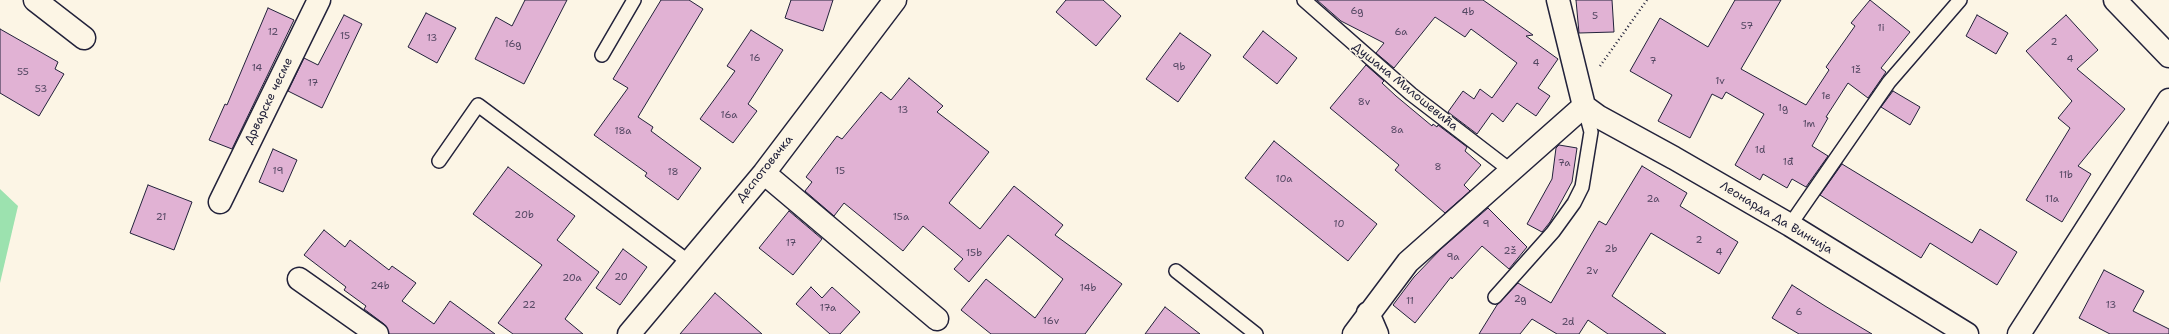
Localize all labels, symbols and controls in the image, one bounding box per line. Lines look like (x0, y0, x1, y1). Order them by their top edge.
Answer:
house number: 6g (1351, 5, 1363, 17)
house number: 4b (1462, 6, 1474, 18)
house number: 5 (1592, 10, 1598, 22)
house number: 57 (1741, 20, 1753, 32)
house number: 1i (1877, 22, 1885, 34)
house number: 12 (268, 26, 278, 38)
house number: 6a (1394, 26, 1408, 38)
house number: 15 (340, 30, 350, 42)
house number: 13 (427, 32, 437, 44)
house number: 2 (2051, 36, 2057, 48)
house number: 16g (505, 38, 521, 50)
street label: Душана Милошевића (1349, 40, 1461, 134)
house number: 16 (750, 52, 760, 64)
house number: 4 (2067, 53, 2073, 65)
street label: Дрварске чесме (242, 55, 296, 147)
house number: 7 (1650, 55, 1656, 67)
house number: 4 (1533, 57, 1539, 69)
house number: 9b (1173, 61, 1185, 73)
house number: 14 (252, 62, 262, 74)
house number: 1ž (1851, 64, 1861, 76)
house number: 55 (17, 66, 29, 78)
house number: 1v (1715, 75, 1725, 87)
house number: 17 (308, 77, 318, 89)
house number: 53 (35, 83, 47, 95)
house number: 1e (1821, 90, 1831, 102)
house number: 8v (1358, 96, 1370, 108)
house number: 1g (1778, 102, 1788, 114)
house number: 13 (898, 104, 908, 116)
house number: 16a (721, 109, 737, 121)
house number: 1m (1803, 118, 1815, 130)
house number: 8a (1391, 124, 1403, 136)
house number: 18a (615, 125, 631, 137)
street label: Деспотовачка (734, 133, 796, 205)
house number: 1d (1755, 144, 1765, 156)
house number: 1đ (1783, 156, 1793, 168)
house number: 7a (1558, 157, 1570, 169)
house number: 8 (1435, 161, 1441, 173)
house number: 19 (273, 165, 283, 177)
house number: 15 (835, 165, 845, 177)
house number: 18 (667, 166, 679, 178)
house number: 11b (2059, 169, 2073, 181)
house number: 10a (1276, 173, 1292, 185)
street label: Леонарда Да Винчија (1717, 179, 1835, 257)
house number: 2a (1647, 193, 1659, 205)
house number: 11a (2045, 193, 2059, 205)
house number: 20b (514, 209, 534, 221)
house number: 21 (156, 211, 166, 223)
house number: 15a (893, 211, 909, 223)
house number: 10 (1334, 218, 1344, 230)
house number: 9 (1483, 218, 1489, 230)
house number: 2 (1696, 234, 1702, 246)
house number: 17 (786, 237, 796, 249)
house number: 2b (1605, 243, 1617, 255)
house number: 2ž (1503, 245, 1517, 257)
house number: 4 (1716, 246, 1722, 258)
house number: 15b (966, 247, 982, 259)
house number: 9a (1446, 251, 1460, 263)
house number: 2v (1586, 265, 1598, 277)
house number: 20 (614, 271, 628, 283)
house number: 20a (562, 272, 582, 284)
house number: 24b (370, 280, 390, 292)
house number: 14b (1080, 282, 1096, 294)
house number: 2g (1514, 293, 1526, 305)
house number: 11 (1406, 295, 1414, 307)
house number: 22 (522, 299, 536, 311)
house number: 13 (2106, 299, 2116, 311)
house number: 17a (820, 302, 836, 314)
house number: 6 (1796, 306, 1802, 318)
house number: 16v (1043, 315, 1059, 327)
house number: 2d (1562, 316, 1574, 328)

